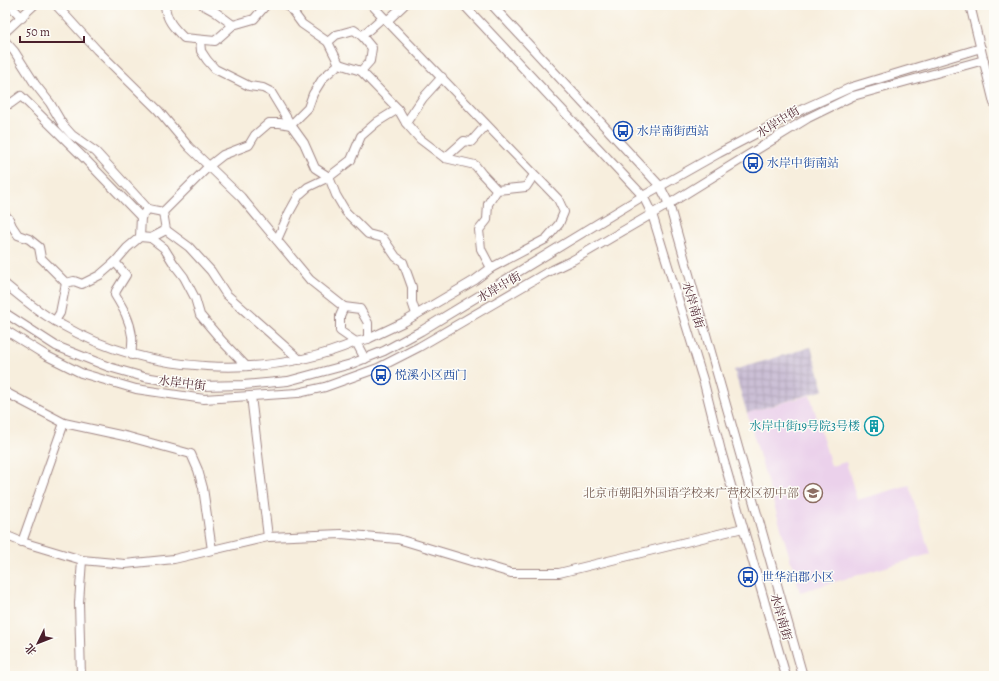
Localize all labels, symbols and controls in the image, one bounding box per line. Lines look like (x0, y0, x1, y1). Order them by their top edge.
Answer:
scale bar (20, 18, 84, 44)
text: 50 m (26, 24, 50, 40)
street label: 水岸中街 (753, 102, 803, 142)
bus stop icon: 水岸南街西站 (612, 120, 634, 142)
place label: 水岸南街西站 (637, 123, 709, 139)
bus stop icon: 水岸中街南站 (742, 152, 764, 174)
place label: 水岸中街南站 (767, 155, 839, 171)
street label: 水岸中街 (474, 268, 525, 306)
street label: 水岸南街 (678, 280, 708, 331)
bus stop icon: 悦溪小区西门 (370, 364, 392, 386)
place label: 悦溪小区西门 (395, 367, 467, 383)
street label: 水岸中街 (157, 372, 208, 394)
building icon: 水岸中街19号院3号楼 (863, 415, 885, 437)
place label: 水岸中街19号院3号楼 (749, 418, 860, 434)
school or university icon: 北京市朝阳外国语学校来广营校区初中部 (802, 482, 824, 504)
place label: 北京市朝阳外国语学校来广营校区初中部 (583, 485, 799, 501)
bus stop icon: 世华泊郡小区 (737, 566, 759, 588)
place label: 世华泊郡小区 (762, 569, 834, 585)
street label: 水岸南街 (767, 592, 796, 643)
north arrow (18, 623, 58, 663)
text: 北 (22, 640, 40, 659)

